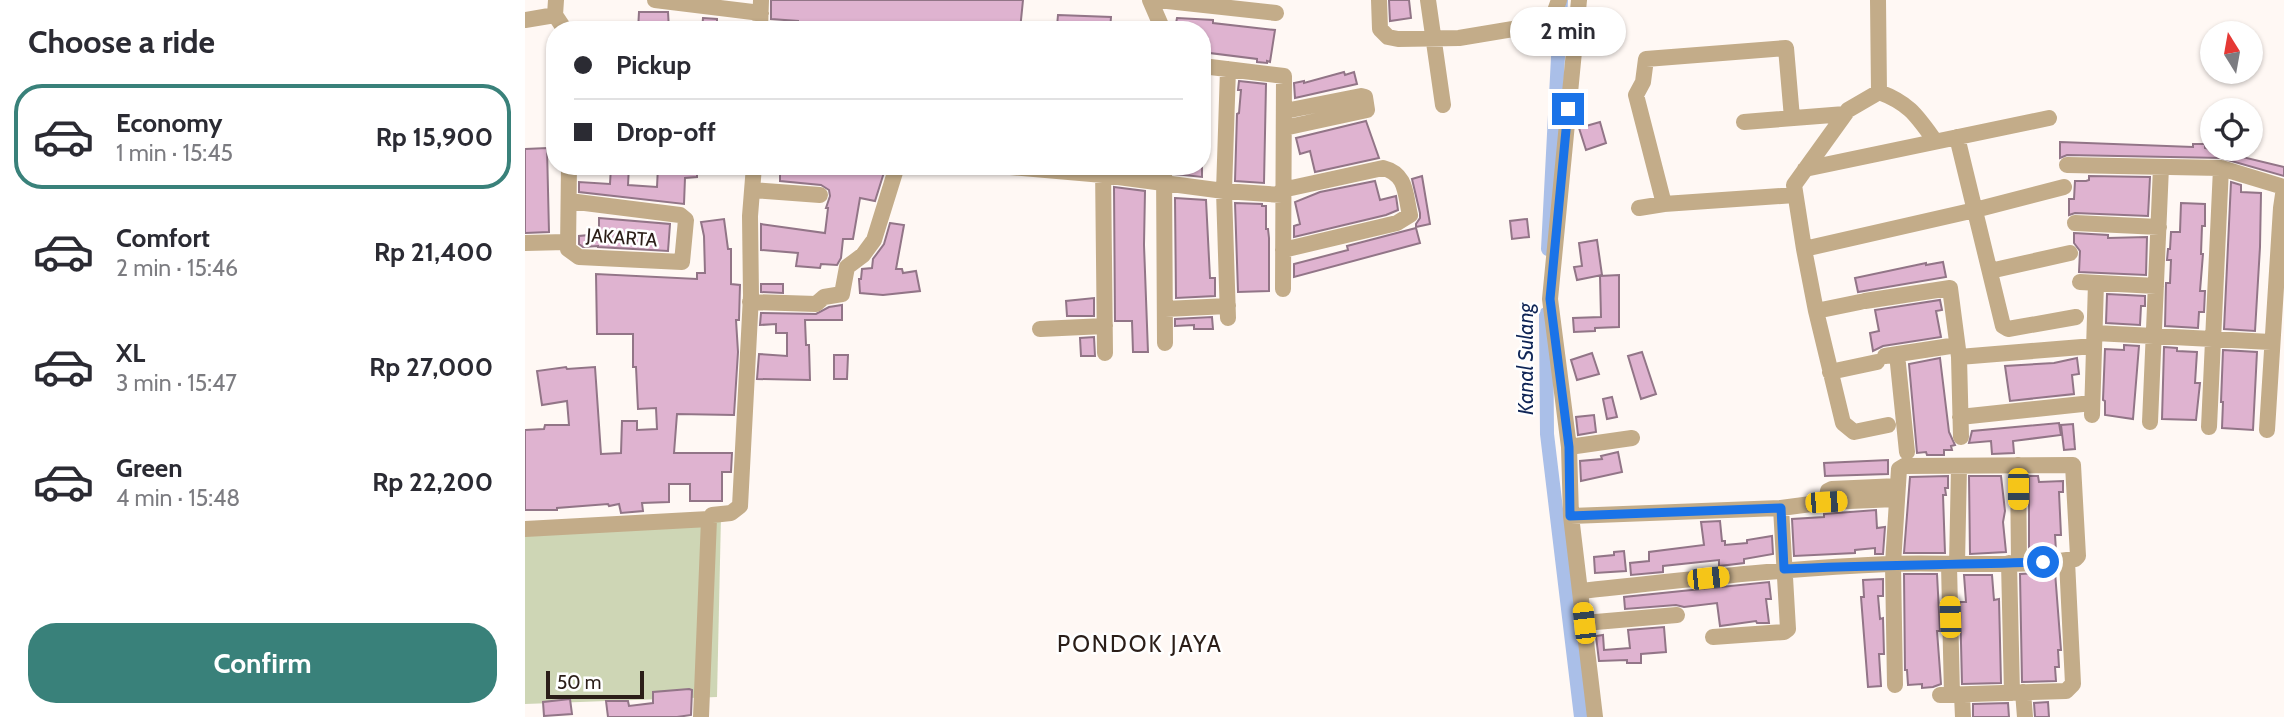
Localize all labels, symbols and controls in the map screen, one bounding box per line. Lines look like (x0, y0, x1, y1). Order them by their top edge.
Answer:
callout: 2 min (1510, 7, 1626, 56)
text: 2 min (1540, 17, 1596, 45)
north arrow (2200, 21, 2263, 84)
map controls (2200, 21, 2263, 161)
text: Choose a ride (28, 22, 215, 61)
text: Pickup (616, 49, 691, 81)
route end (1552, 93, 1584, 125)
button: locate (2200, 98, 2263, 161)
icon: car (32, 105, 95, 168)
text: Economy (116, 107, 222, 139)
text: Drop-off (616, 116, 716, 148)
text: Rp 15,900 (376, 121, 493, 153)
text: 1 min · 15:45 (116, 139, 233, 167)
icon: car (32, 220, 95, 283)
text: Comfort (116, 222, 210, 254)
street label: JAKARTA (585, 223, 658, 251)
text: Rp 21,400 (374, 236, 493, 268)
text: 2 min · 15:46 (116, 254, 238, 282)
water label: Kanal Sulang (1513, 302, 1538, 415)
icon: car (32, 335, 95, 398)
text: XL (116, 337, 145, 369)
text: Rp 27,000 (369, 351, 493, 383)
text: 3 min · 15:47 (116, 369, 237, 397)
icon: car (32, 450, 95, 513)
text: Green (116, 452, 183, 484)
text: Rp 22,200 (372, 466, 493, 498)
car (2008, 468, 2029, 510)
text: 4 min · 15:48 (116, 484, 240, 512)
car (1805, 490, 1848, 514)
route start (2027, 546, 2059, 578)
car (1687, 565, 1730, 591)
car (1939, 596, 1962, 638)
car (1572, 601, 1597, 645)
button: Confirm (28, 623, 497, 703)
district label: PONDOK JAYA (1057, 630, 1223, 658)
scale bar (546, 668, 644, 700)
text: 50 m (557, 671, 601, 694)

